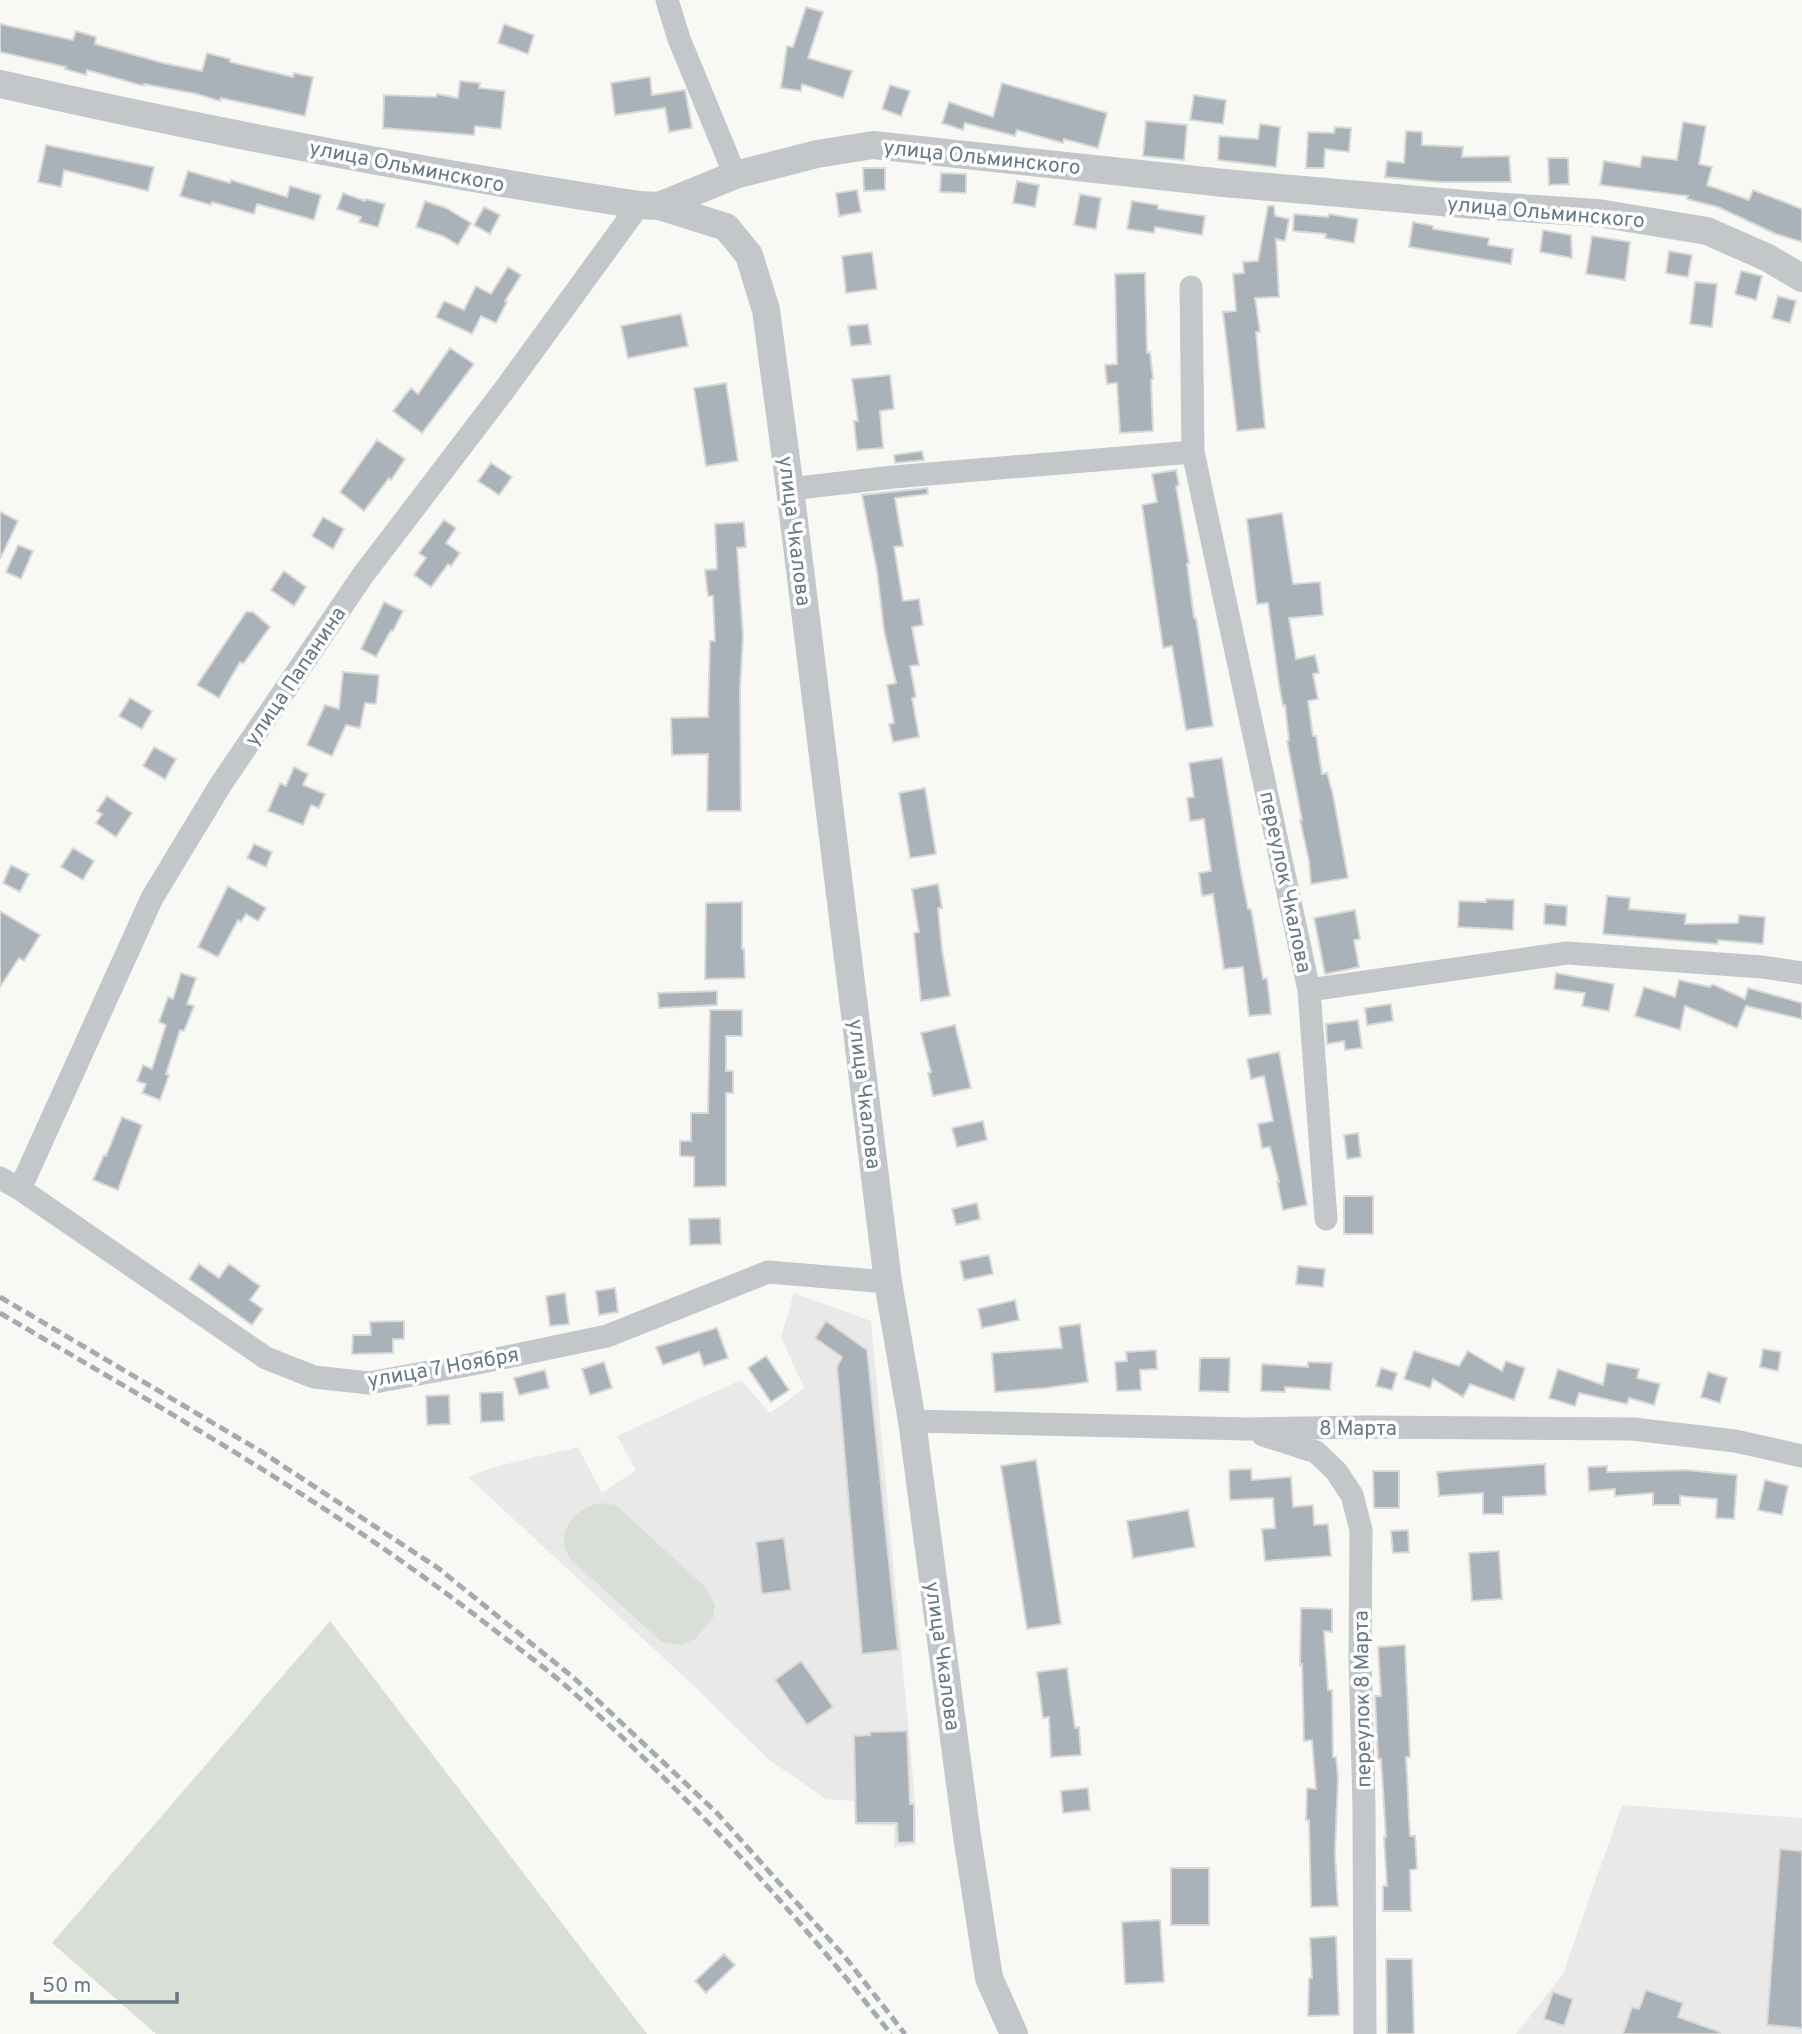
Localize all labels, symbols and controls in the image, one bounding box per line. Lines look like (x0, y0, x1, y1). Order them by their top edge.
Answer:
street label: улица Ольминского (307, 135, 507, 200)
street label: улица Ольминского (882, 135, 1082, 182)
street label: улица Ольминского (1446, 191, 1646, 236)
street label: улица Чкалова (771, 455, 816, 608)
street label: улица Папанина (240, 602, 353, 752)
street label: переулок Чкалова (1252, 789, 1317, 976)
street label: улица Чкалова (841, 1018, 886, 1171)
street label: улица 7 Ноября (365, 1342, 521, 1395)
street label: 8 Марта (1319, 1416, 1397, 1443)
street label: улица Чкалова (918, 1580, 965, 1733)
street label: переулок 8 Марта (1348, 1610, 1379, 1788)
scale bar (32, 1960, 177, 2004)
text: 50 m (42, 1973, 91, 2000)

